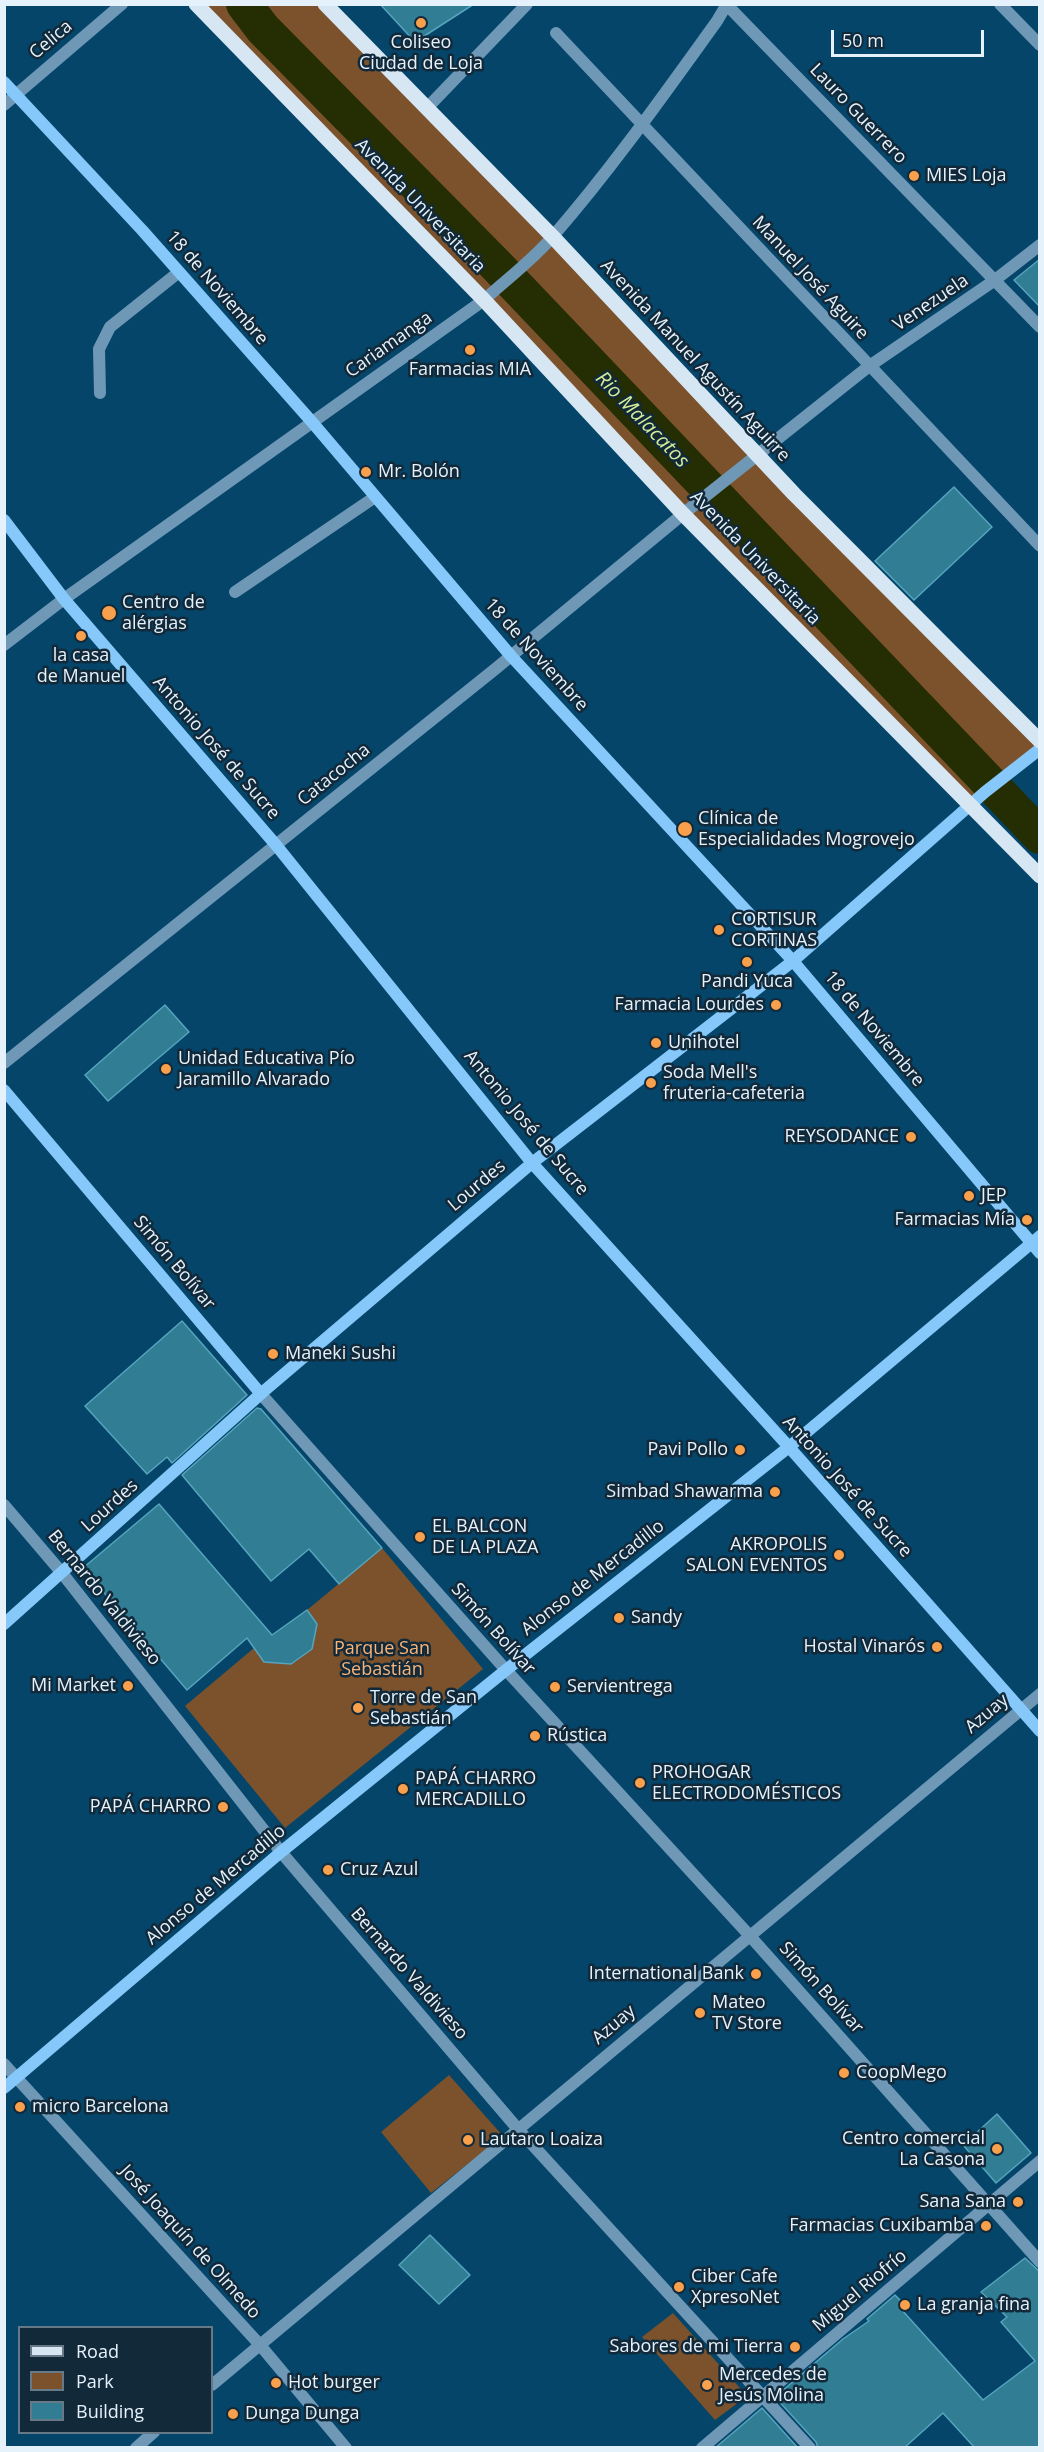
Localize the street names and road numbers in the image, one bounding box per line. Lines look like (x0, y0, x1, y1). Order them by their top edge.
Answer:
street label: Celica (25, 16, 77, 64)
street label: Lauro Guerrero (805, 60, 911, 168)
street label: Avenida Universitaria (350, 134, 490, 278)
street label: Manuel José Aguire (747, 212, 873, 344)
street label: 18 de Noviembre (162, 226, 272, 350)
street label: Avenida Manuel Agustín Aguirre (596, 256, 794, 466)
street label: Venezuela (889, 270, 973, 336)
street label: Cariamanga (342, 307, 436, 383)
street label: Avenida Universitaria (685, 486, 825, 630)
street label: 18 de Noviembre (480, 594, 592, 716)
street label: Antonio José de Sucre (148, 672, 284, 824)
street label: Catacocha (293, 739, 375, 811)
street label: 18 de Noviembre (819, 967, 929, 1091)
street label: Antonio José de Sucre (459, 1046, 593, 1200)
street label: Lourdes (444, 1156, 510, 1216)
street label: Simón Bolívar (129, 1212, 219, 1314)
street label: Antonio José de Sucre (778, 1412, 916, 1562)
street label: Lourdes (77, 1475, 143, 1537)
street label: Alonso de Mercadillo (517, 1515, 669, 1641)
street label: Bernardo Valdivieso (43, 1526, 165, 1670)
street label: Simón Bolívar (446, 1579, 540, 1679)
street label: Azuay (961, 1690, 1013, 1738)
street label: Alonso de Mercadillo (142, 1820, 290, 1950)
street label: Bernardo Valdivieso (346, 1904, 472, 2044)
street label: Simón Bolívar (774, 1938, 868, 2038)
street label: Azuay (588, 2001, 640, 2049)
street label: José Joaquín de Olmedo (115, 2160, 265, 2324)
street label: Miguel Riofrío (809, 2245, 911, 2337)

